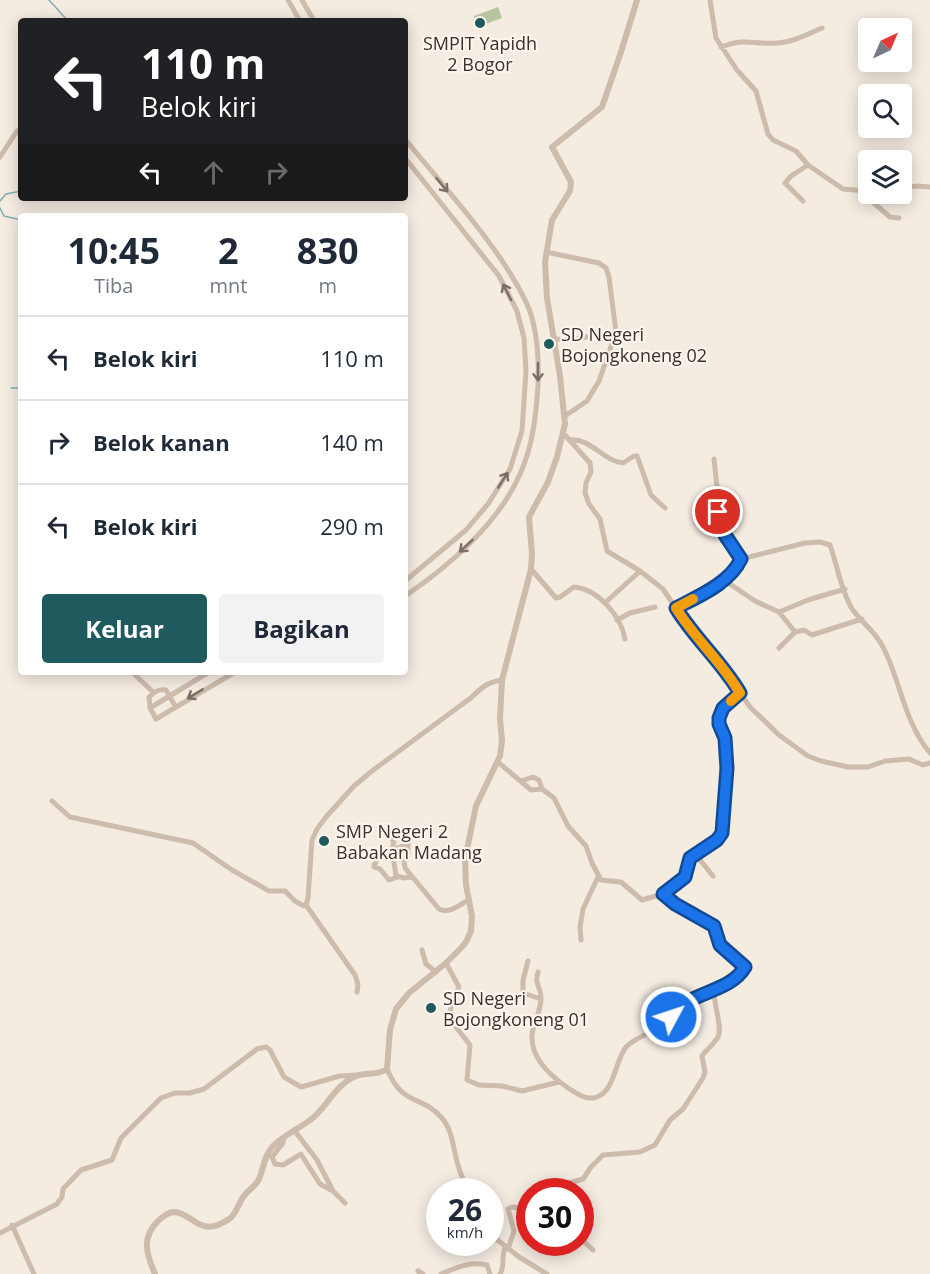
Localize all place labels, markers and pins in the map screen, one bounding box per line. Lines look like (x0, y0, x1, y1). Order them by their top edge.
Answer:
marker: SMPIT Yapidh 2 Bogor (473, 16, 487, 30)
place label: SMPIT Yapidh 2 Bogor (423, 31, 537, 76)
place label: SD Negeri Bojongkoneng 02 (561, 322, 707, 367)
marker: SD Negeri Bojongkoneng 02 (542, 337, 556, 351)
pin (692, 486, 743, 537)
place label: SMP Negeri 2 Babakan Madang (336, 819, 482, 864)
marker: SMP Negeri 2 Babakan Madang (317, 834, 331, 848)
place label: SD Negeri Bojongkoneng 01 (443, 986, 589, 1031)
marker: SD Negeri Bojongkoneng 01 (424, 1001, 438, 1015)

